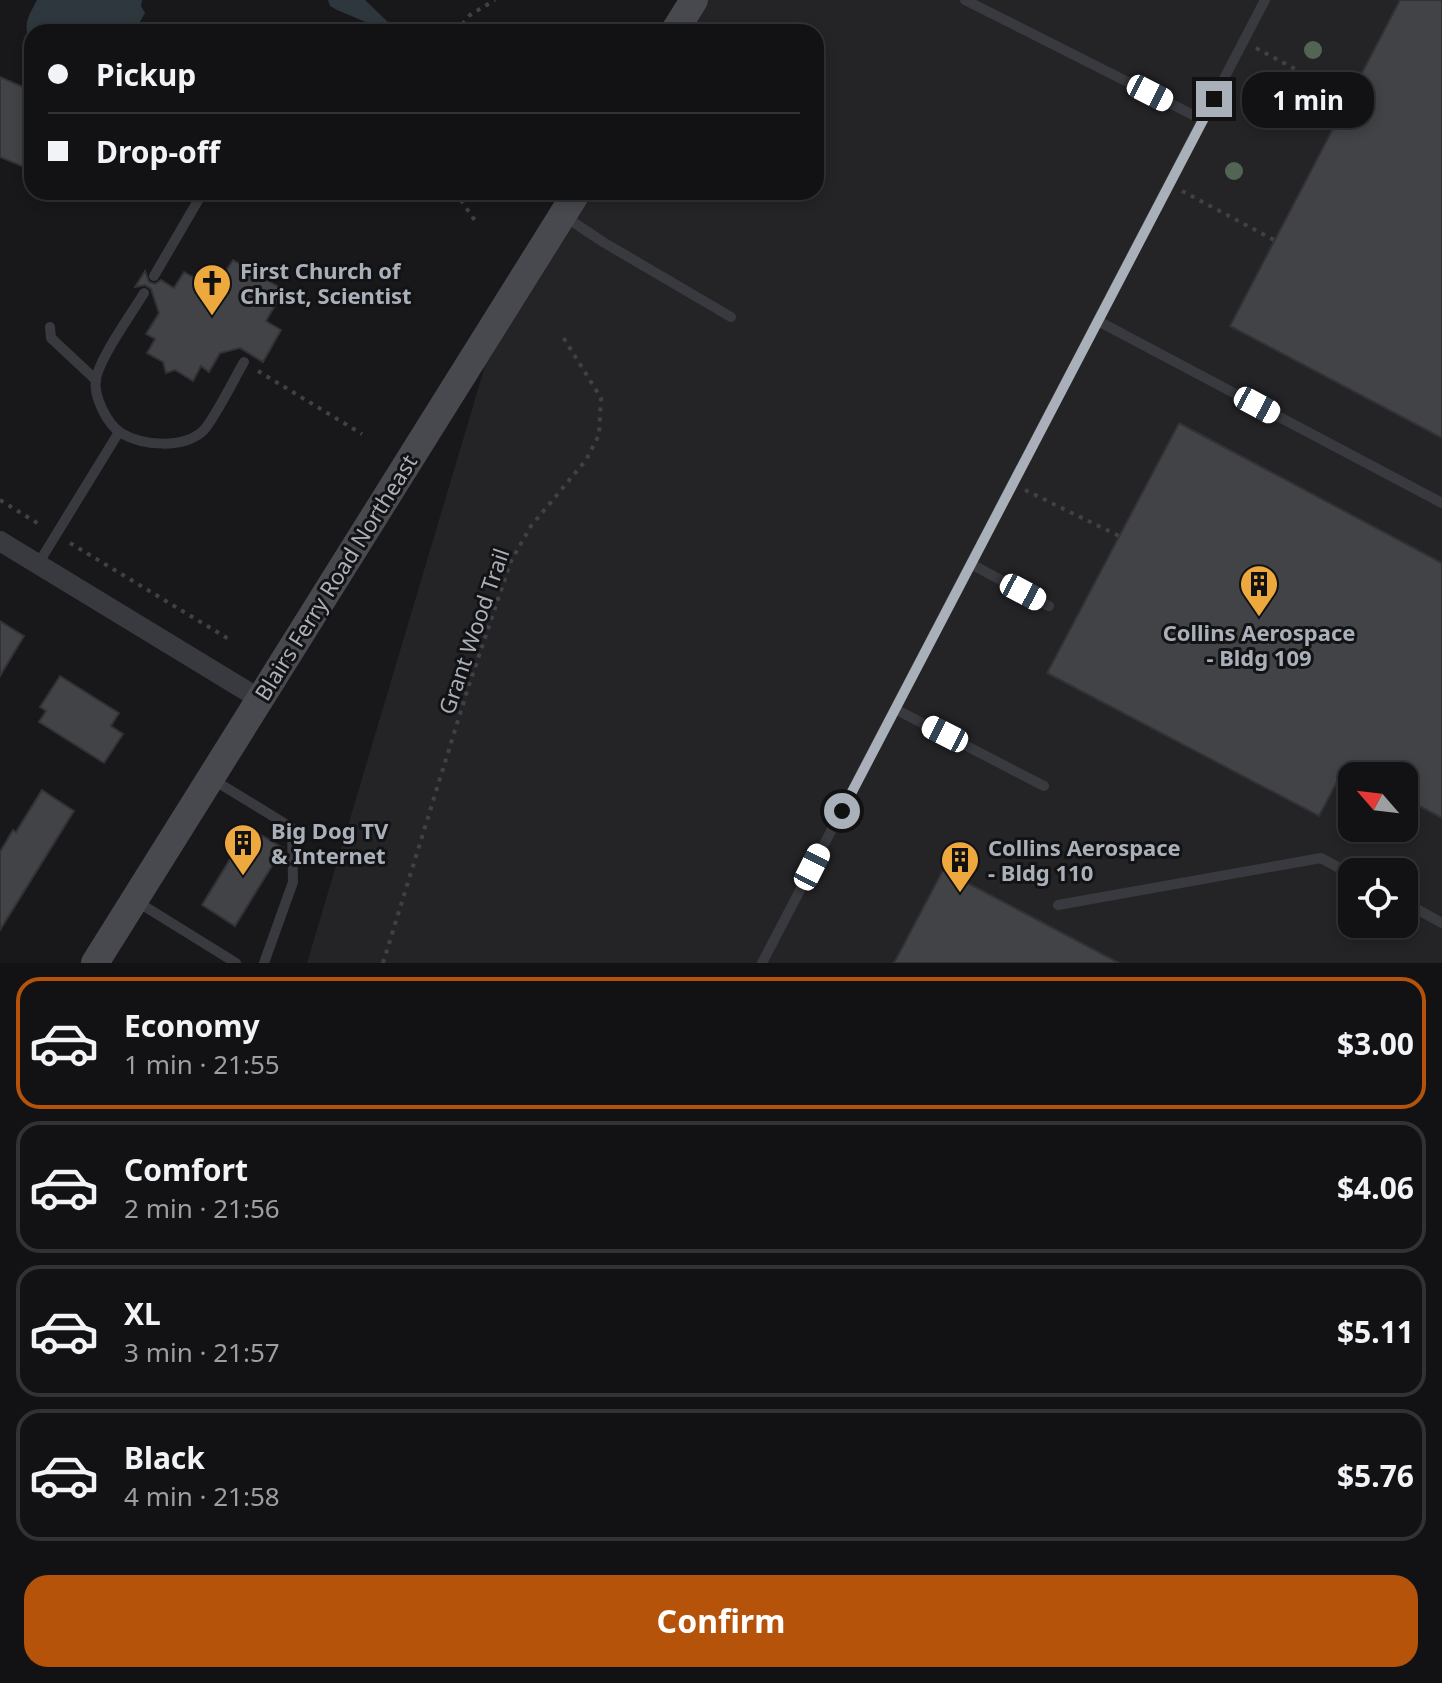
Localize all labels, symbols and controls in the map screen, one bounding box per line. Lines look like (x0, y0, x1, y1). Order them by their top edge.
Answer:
text: Pickup (96, 54, 196, 95)
car (1123, 71, 1177, 115)
callout: 1 min (1242, 71, 1374, 127)
route end (1196, 81, 1232, 117)
text: 1 min (1272, 82, 1344, 118)
text: Drop-off (96, 131, 220, 172)
place label: First Church of Christ, Scientist (240, 255, 412, 310)
church icon: First Church of Christ, Scientist (191, 262, 233, 317)
car (1230, 383, 1284, 427)
street label: Blairs Ferry Road Northeast (247, 448, 423, 706)
street label: Grant Wood Trail (431, 544, 515, 718)
building icon: Collins Aerospace - Bldg 109 (1238, 563, 1280, 618)
car (996, 570, 1050, 614)
place label: Collins Aerospace - Bldg 109 (1163, 617, 1355, 672)
car (918, 712, 972, 756)
north arrow (1338, 762, 1418, 842)
map controls (1338, 762, 1418, 938)
route start (824, 793, 860, 829)
place label: Big Dog TV & Internet (271, 815, 389, 870)
building icon: Big Dog TV & Internet (222, 822, 264, 877)
place label: Collins Aerospace - Bldg 110 (988, 832, 1181, 887)
building icon: Collins Aerospace - Bldg 110 (939, 839, 981, 894)
car (790, 840, 834, 894)
button: locate (1338, 858, 1418, 938)
text: Economy (124, 1005, 260, 1046)
icon: car (28, 1007, 100, 1079)
text: $3.00 (1337, 1023, 1414, 1064)
text: 1 min · 21:55 (124, 1046, 280, 1082)
text: Comfort (124, 1149, 248, 1190)
icon: car (28, 1151, 100, 1223)
text: $4.06 (1337, 1167, 1414, 1208)
text: 2 min · 21:56 (124, 1190, 280, 1226)
text: XL (124, 1293, 161, 1334)
icon: car (28, 1295, 100, 1367)
text: $5.11 (1337, 1311, 1414, 1352)
text: 3 min · 21:57 (124, 1334, 280, 1370)
text: Black (124, 1437, 205, 1478)
icon: car (28, 1439, 100, 1511)
text: $5.76 (1337, 1455, 1414, 1496)
text: 4 min · 21:58 (124, 1478, 280, 1514)
button: Confirm (24, 1575, 1418, 1667)

